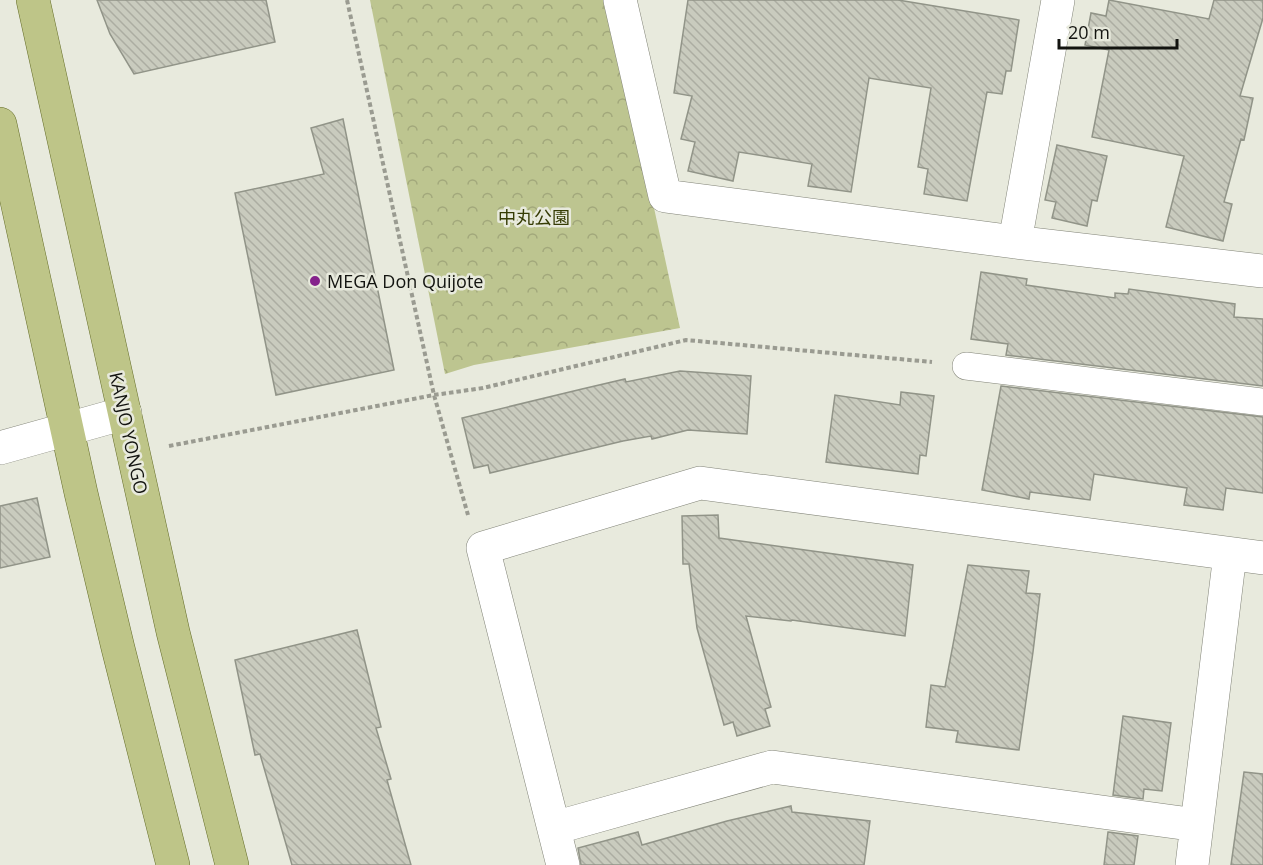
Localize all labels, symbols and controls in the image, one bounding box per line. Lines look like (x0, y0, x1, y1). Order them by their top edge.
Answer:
scale bar (1059, 12, 1178, 50)
text: 20 m (1068, 20, 1110, 44)
park label: 中丸公園 (498, 205, 570, 229)
place label: MEGA Don Quijote (327, 269, 483, 293)
marker: MEGA Don Quijote (308, 274, 322, 288)
street label: KANJO YONGO (104, 370, 154, 496)

